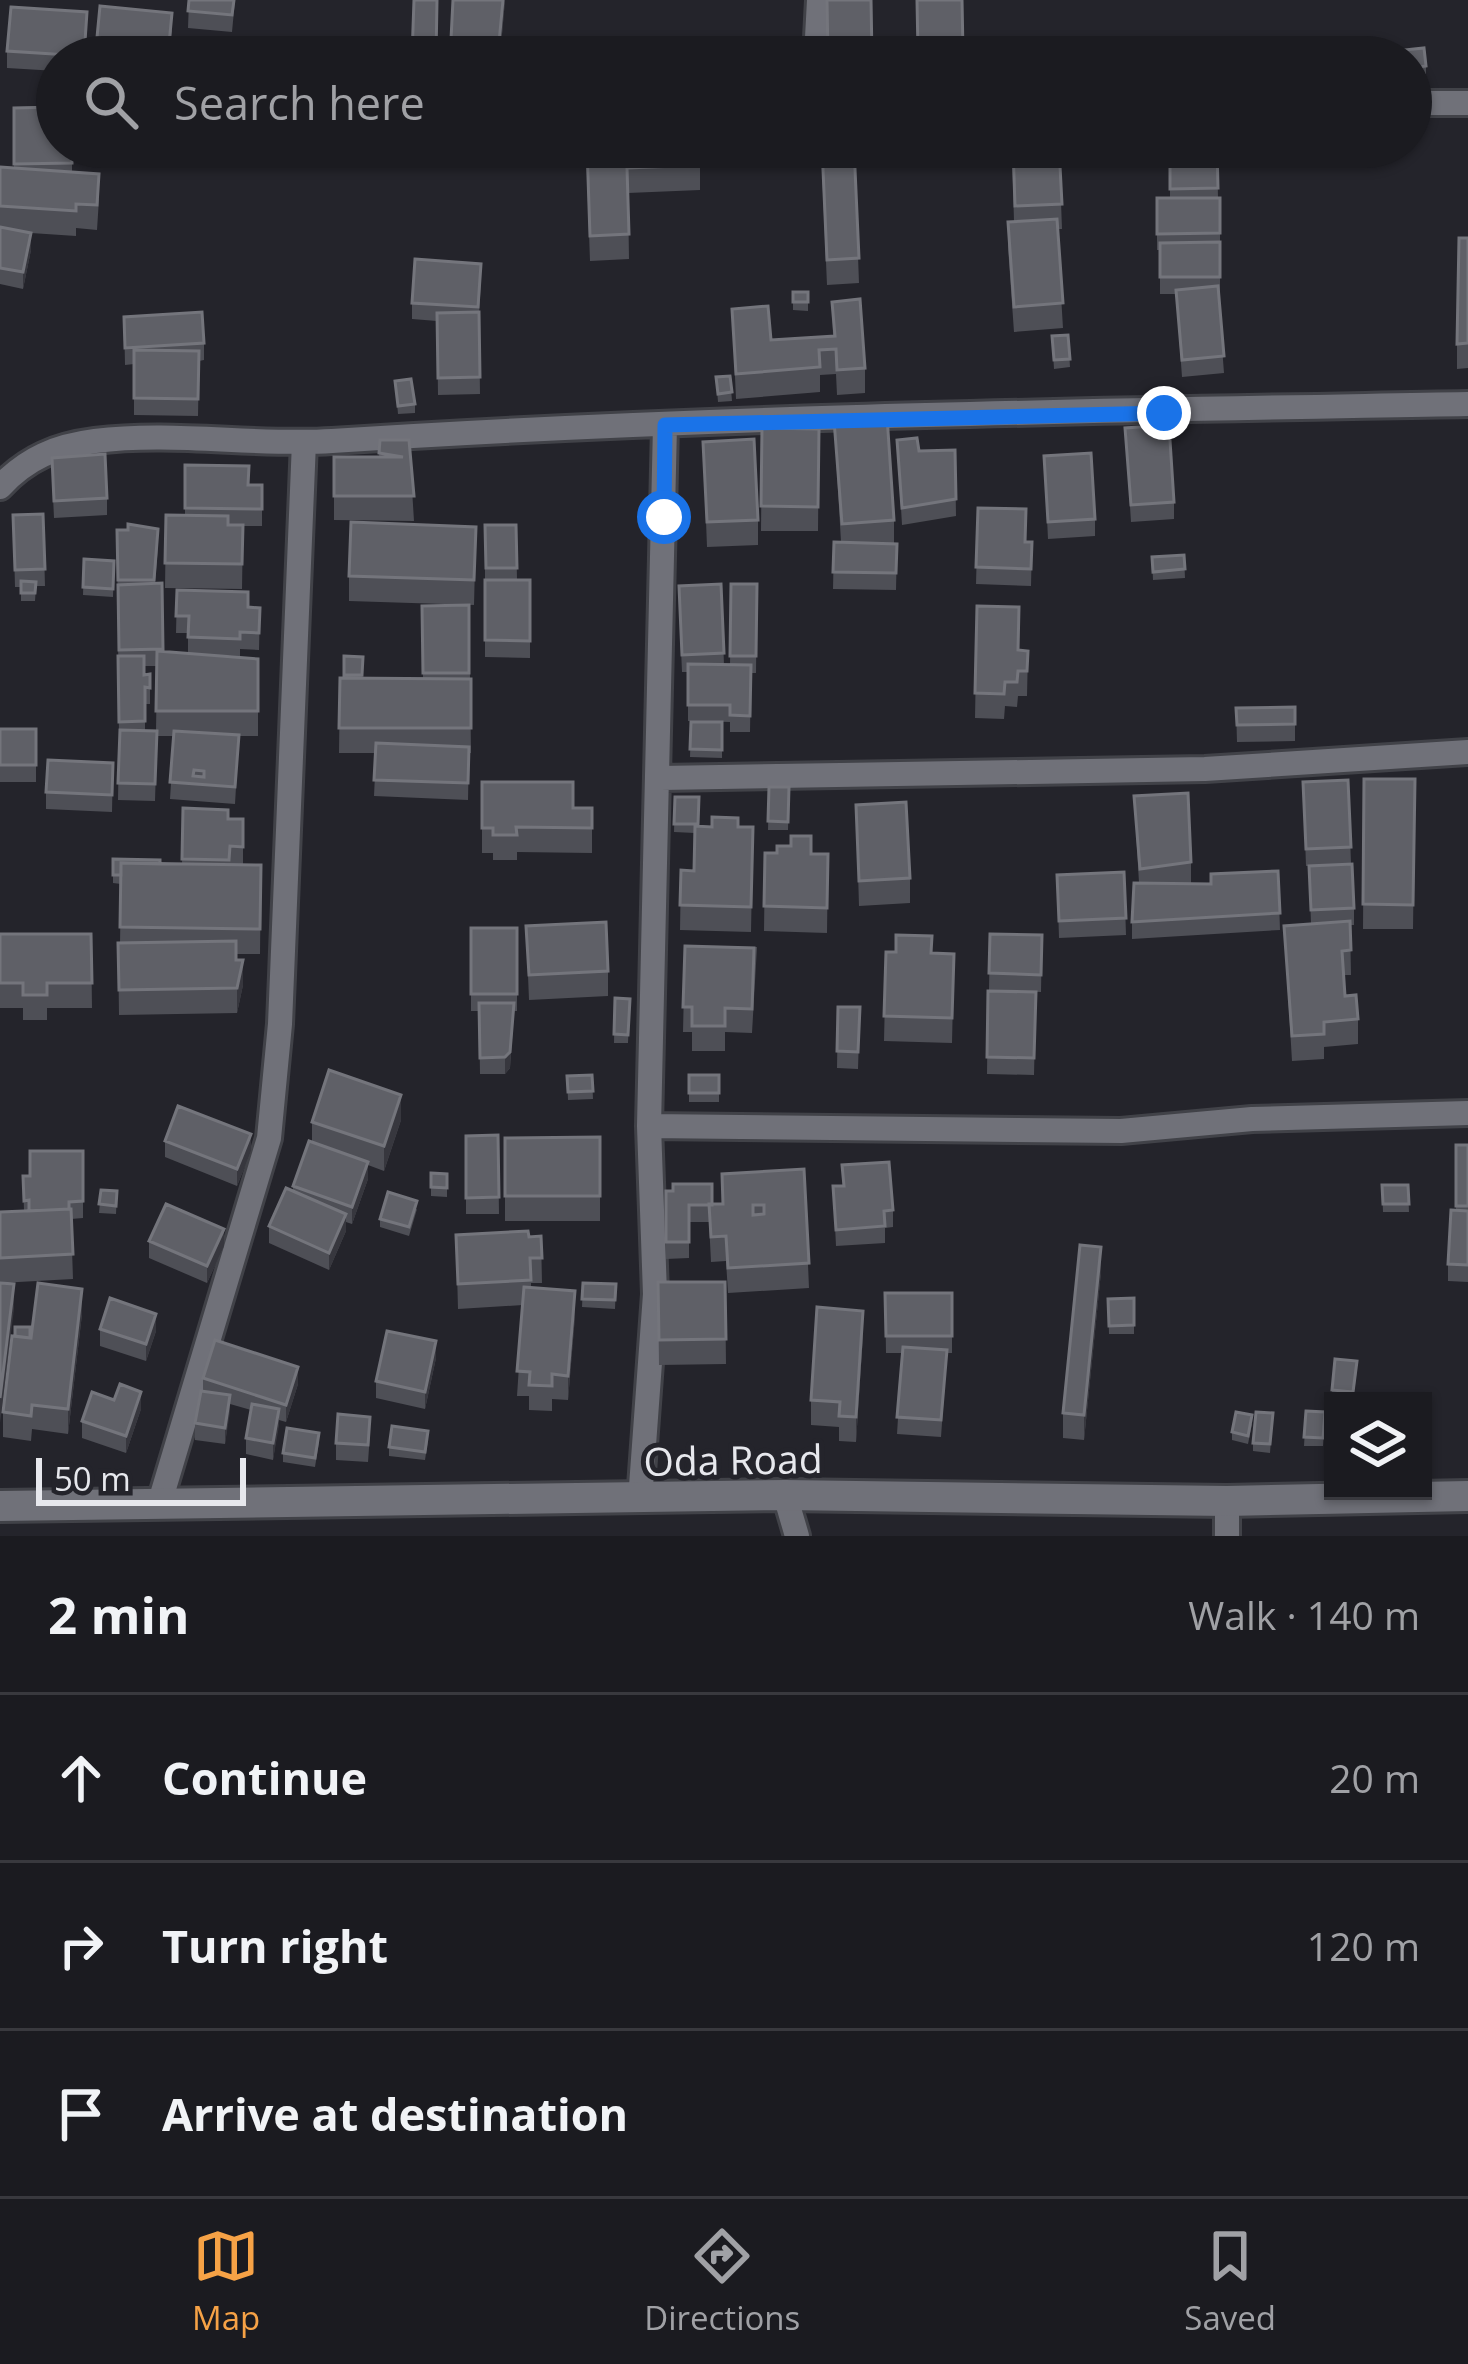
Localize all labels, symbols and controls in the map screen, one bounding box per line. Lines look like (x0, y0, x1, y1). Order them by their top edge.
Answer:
search box (36, 36, 1432, 168)
icon: search (78, 69, 144, 135)
text: Search here (174, 72, 425, 133)
route end (1137, 386, 1191, 440)
route start (637, 490, 691, 544)
map controls (1324, 1392, 1432, 1500)
button: layers (1324, 1392, 1432, 1500)
street label: Oda Road (643, 1431, 823, 1487)
scale bar (36, 1452, 246, 1505)
text: 50 m (54, 1456, 131, 1501)
text: 2 min (48, 1579, 190, 1649)
text: Walk · 140 m (1188, 1588, 1420, 1641)
icon: ahead (48, 1745, 114, 1811)
text: Continue (162, 1747, 367, 1808)
text: 20 m (1329, 1751, 1420, 1804)
icon: right (48, 1913, 114, 1979)
text: Turn right (162, 1915, 388, 1976)
text: 120 m (1307, 1919, 1420, 1972)
icon: arrive (48, 2081, 114, 2147)
text: Arrive at destination (162, 2083, 628, 2144)
tab: Map (192, 2223, 260, 2340)
tab: Directions (644, 2223, 800, 2340)
tab: Saved (1184, 2223, 1276, 2340)

